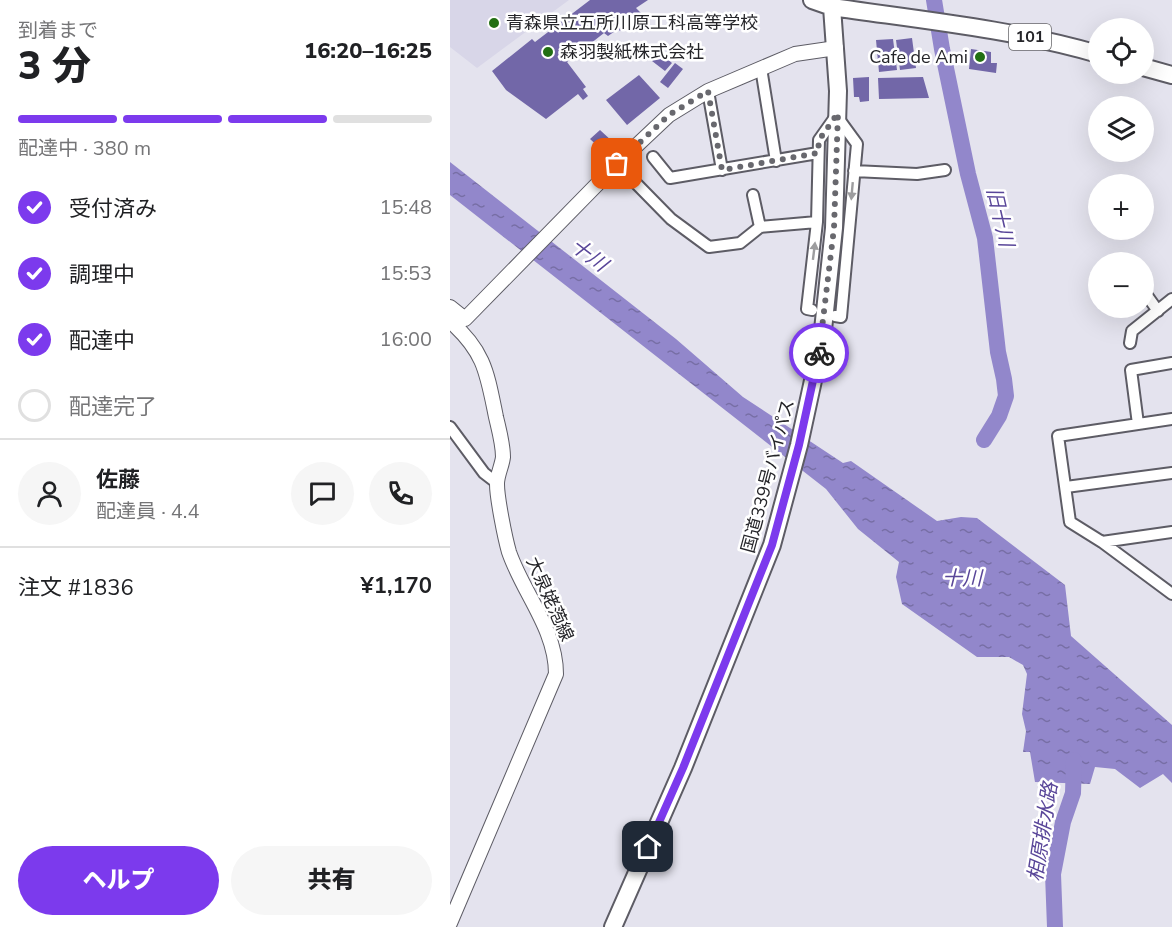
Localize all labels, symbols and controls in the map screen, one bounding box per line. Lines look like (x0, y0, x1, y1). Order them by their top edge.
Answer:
place label: 青森県立五所川原工科高等学校 (506, 11, 758, 35)
marker: 青森県立五所川原工科高等学校 (487, 16, 501, 30)
text: 到着まで (18, 17, 98, 44)
map controls (1088, 18, 1154, 318)
button: locate (1088, 18, 1154, 84)
road number: 101 (1009, 24, 1051, 50)
text: 16:20–16:25 (304, 36, 432, 66)
text: 3 分 (18, 40, 91, 93)
place label: 森羽製紙株式会社 (560, 40, 704, 64)
marker: 森羽製紙株式会社 (541, 45, 555, 59)
place label: Cafe de Ami (869, 45, 968, 69)
marker: Cafe de Ami (973, 50, 987, 64)
button: layers (1088, 96, 1154, 162)
text: 配達中 · 380 m (18, 135, 151, 162)
pin (591, 138, 642, 189)
icon: bag (600, 147, 633, 180)
button: + (1088, 174, 1154, 240)
one-way arrow (848, 182, 857, 201)
water label: 旧十川 (980, 185, 1020, 251)
icon: check (18, 191, 51, 224)
text: 受付済み (69, 194, 157, 224)
text: 15:48 (379, 194, 432, 221)
water label: 十川 (565, 232, 615, 279)
one-way arrow (809, 241, 818, 260)
button: − (1088, 252, 1154, 318)
icon: check (18, 257, 51, 290)
text: 調理中 (69, 260, 135, 290)
text: 15:53 (379, 260, 432, 287)
icon: check (18, 323, 51, 356)
courier (789, 323, 849, 383)
text: 配達中 (69, 326, 135, 356)
text: 16:00 (379, 326, 432, 353)
icon: bike (803, 337, 836, 370)
text: 配達完了 (69, 392, 157, 422)
street label: 国道339号バイパス (736, 397, 800, 555)
button: person (18, 462, 81, 525)
button: chat (291, 462, 354, 525)
button: phone (369, 462, 432, 525)
text: 佐藤 (96, 465, 140, 495)
text: 配達員 · 4.4 (96, 498, 199, 525)
street label: 大泉姥萢線 (521, 553, 579, 645)
water label: 十川 (942, 565, 984, 592)
text: ¥1,170 (361, 571, 432, 601)
text: 注文 #1836 (18, 573, 134, 603)
water label: 相原排水路 (1022, 779, 1064, 883)
pin (622, 821, 673, 872)
icon: home (631, 830, 664, 863)
button: ヘルプ (18, 846, 219, 915)
button: 共有 (231, 846, 432, 915)

